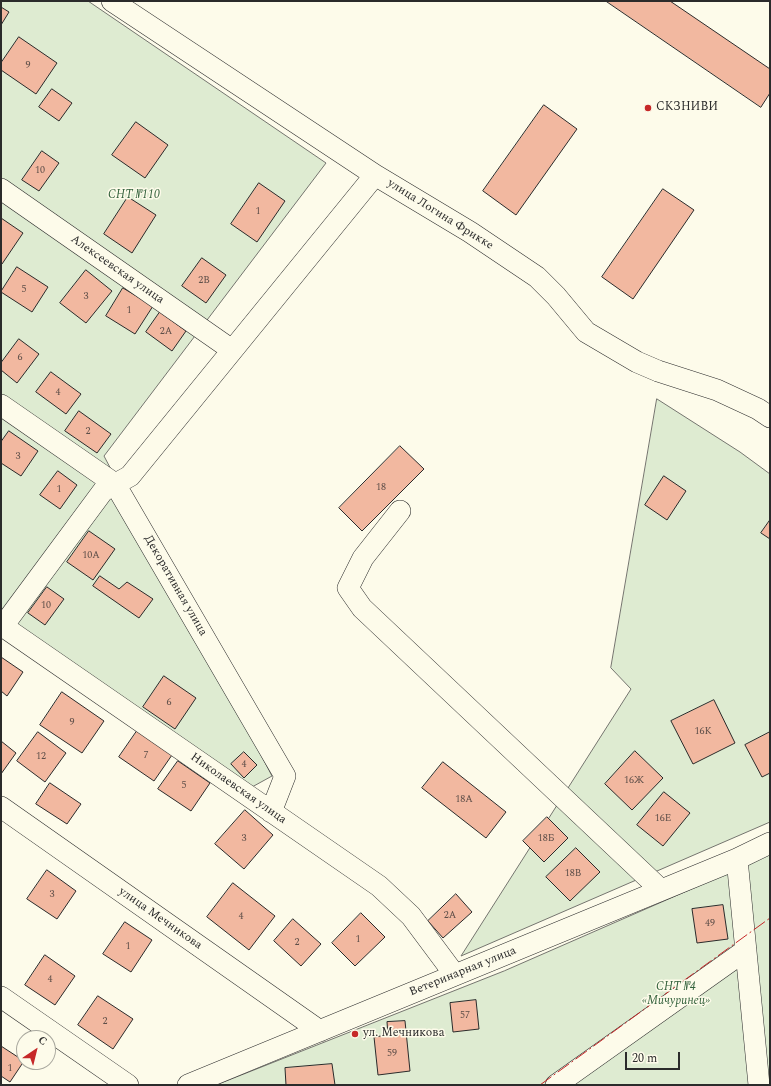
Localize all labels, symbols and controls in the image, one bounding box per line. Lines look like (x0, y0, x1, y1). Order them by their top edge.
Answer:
house number: 9 (26, 60, 30, 72)
place label: СКЗНИВИ (656, 101, 718, 115)
marker: СКЗНИВИ (643, 103, 653, 113)
house number: 10 (35, 165, 45, 177)
street label: улица Логина Фрикке (384, 177, 496, 253)
park label: СНТ №110 (108, 189, 160, 203)
house number: 1 (256, 206, 260, 218)
street label: Алексеевская улица (67, 232, 167, 308)
house number: 2В (198, 275, 210, 287)
house number: 5 (22, 284, 26, 296)
house number: 3 (84, 291, 88, 303)
house number: 1 (127, 305, 131, 317)
house number: 2А (160, 326, 172, 338)
house number: 6 (18, 352, 22, 364)
house number: 4 (56, 387, 60, 399)
house number: 2 (86, 426, 90, 438)
house number: 3 (16, 451, 20, 463)
house number: 18 (376, 482, 386, 494)
house number: 1 (57, 484, 61, 496)
street label: Декоративная улица (140, 533, 210, 639)
house number: 10А (82, 550, 100, 562)
house number: 10 (41, 600, 51, 612)
house number: 6 (167, 697, 171, 709)
house number: 9 (70, 717, 74, 729)
house number: 16К (694, 726, 712, 738)
house number: 7 (144, 750, 148, 762)
street label: Николаевская улица (187, 750, 289, 828)
house number: 12 (36, 751, 46, 763)
house number: 4 (242, 759, 246, 771)
house number: 16Ж (624, 775, 644, 787)
house number: 5 (182, 780, 186, 792)
house number: 18А (455, 794, 473, 806)
house number: 16Е (655, 813, 671, 825)
house number: 3 (242, 833, 246, 845)
house number: 18Б (538, 833, 554, 845)
house number: 18В (565, 868, 581, 880)
street label: улица Мечникова (115, 885, 205, 953)
house number: 3 (50, 889, 54, 901)
house number: 2А (444, 910, 456, 922)
house number: 4 (239, 911, 243, 923)
house number: 49 (705, 918, 715, 930)
house number: 1 (356, 934, 360, 946)
house number: 2 (295, 937, 299, 949)
house number: 1 (126, 941, 130, 953)
street label: Ветеринарная улица (407, 944, 519, 1000)
house number: 4 (48, 974, 52, 986)
park label: СНТ №4 «Мичуринец» (642, 981, 710, 1009)
house number: 57 (460, 1010, 470, 1022)
house number: 2 (103, 1016, 107, 1028)
place label: ул. Мечникова (363, 1027, 445, 1041)
marker: ул. Мечникова (350, 1029, 360, 1039)
north arrow (16, 1030, 56, 1070)
text: С (35, 1031, 51, 1050)
scale bar (627, 1044, 682, 1070)
house number: 59 (387, 1048, 397, 1060)
text: 20 m (632, 1049, 657, 1068)
house number: 1 (8, 1063, 12, 1075)

